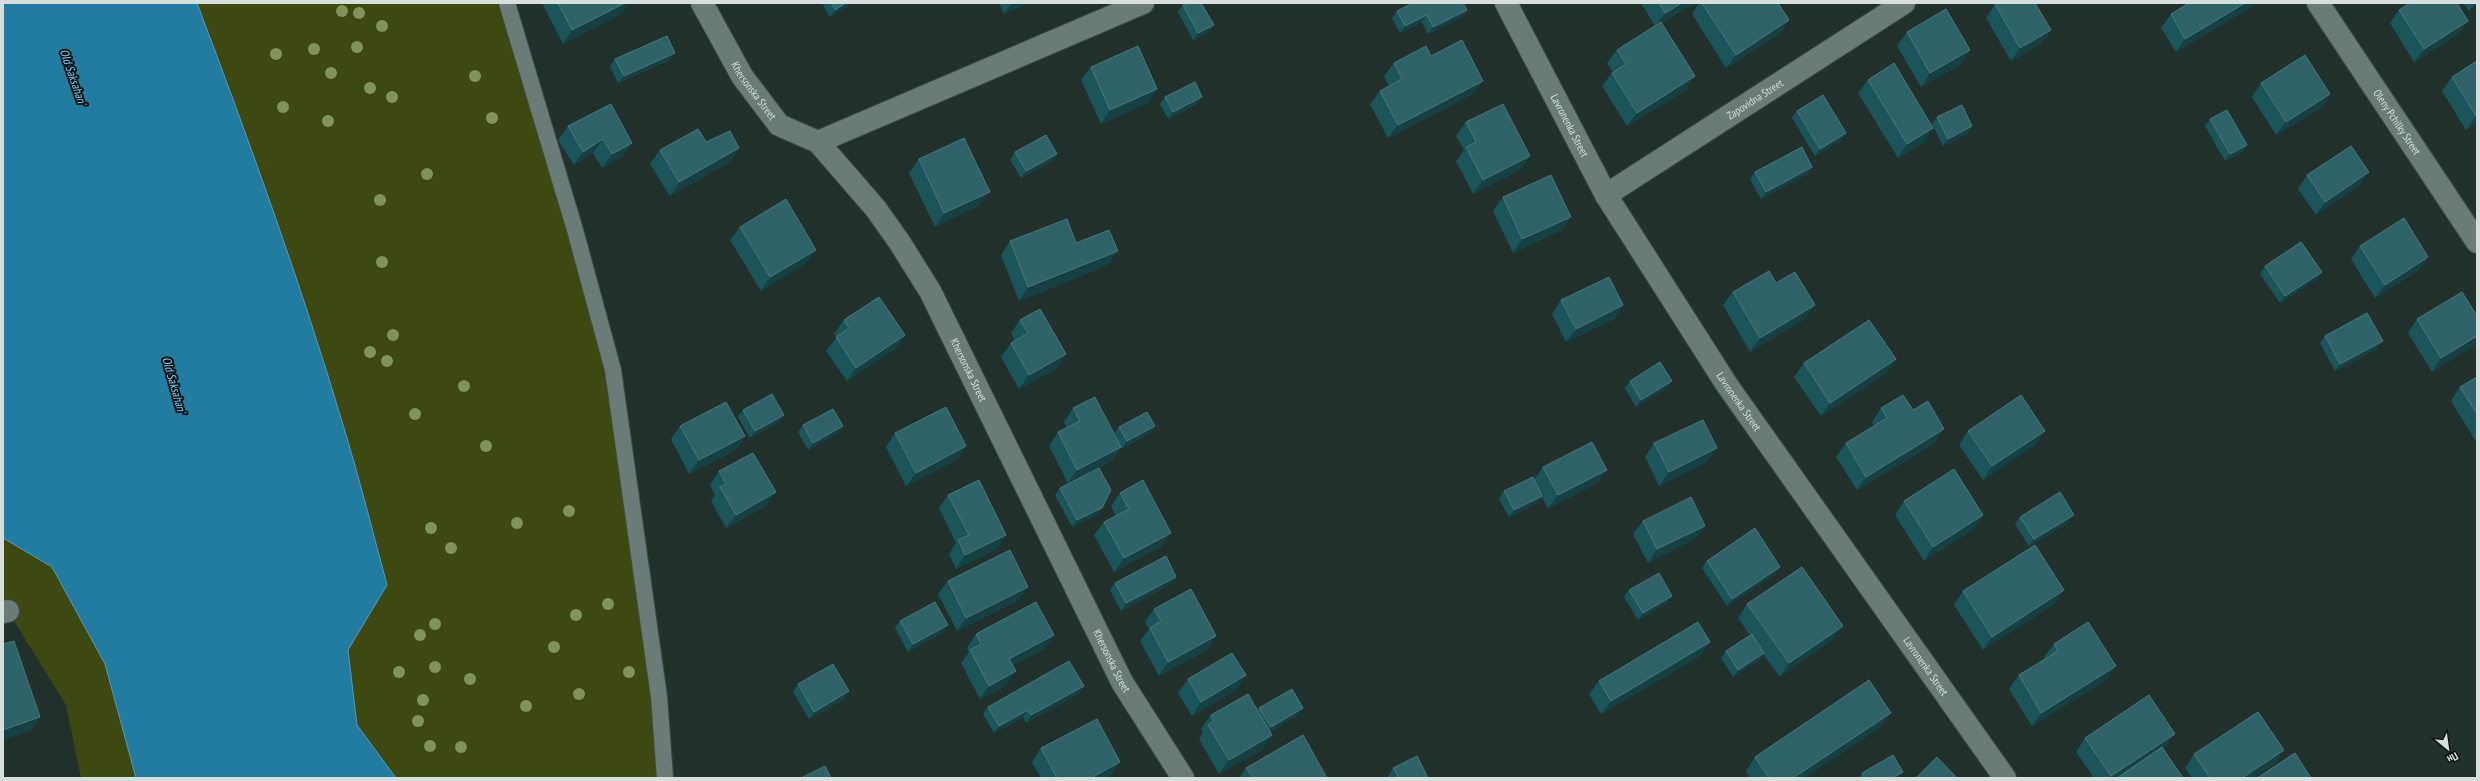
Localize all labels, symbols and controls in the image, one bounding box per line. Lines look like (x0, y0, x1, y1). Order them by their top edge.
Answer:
water label: Old Saksahan' (57, 47, 91, 108)
street label: Khersonska Street (728, 59, 780, 123)
street label: Zapovidna Street (1724, 76, 1786, 122)
street label: Oleny Pchilky Street (2370, 87, 2424, 158)
street label: Lavronenka Street (1548, 92, 1592, 159)
street label: Khersonska Street (947, 336, 990, 404)
water label: Old Saksahan' (159, 355, 190, 417)
street label: Lavronenka Street (1713, 369, 1764, 434)
street label: Khersonska Street (1090, 627, 1134, 695)
street label: Lavronenka Street (1900, 634, 1951, 698)
north arrow (2428, 729, 2468, 769)
text: Пн (2445, 749, 2461, 767)

